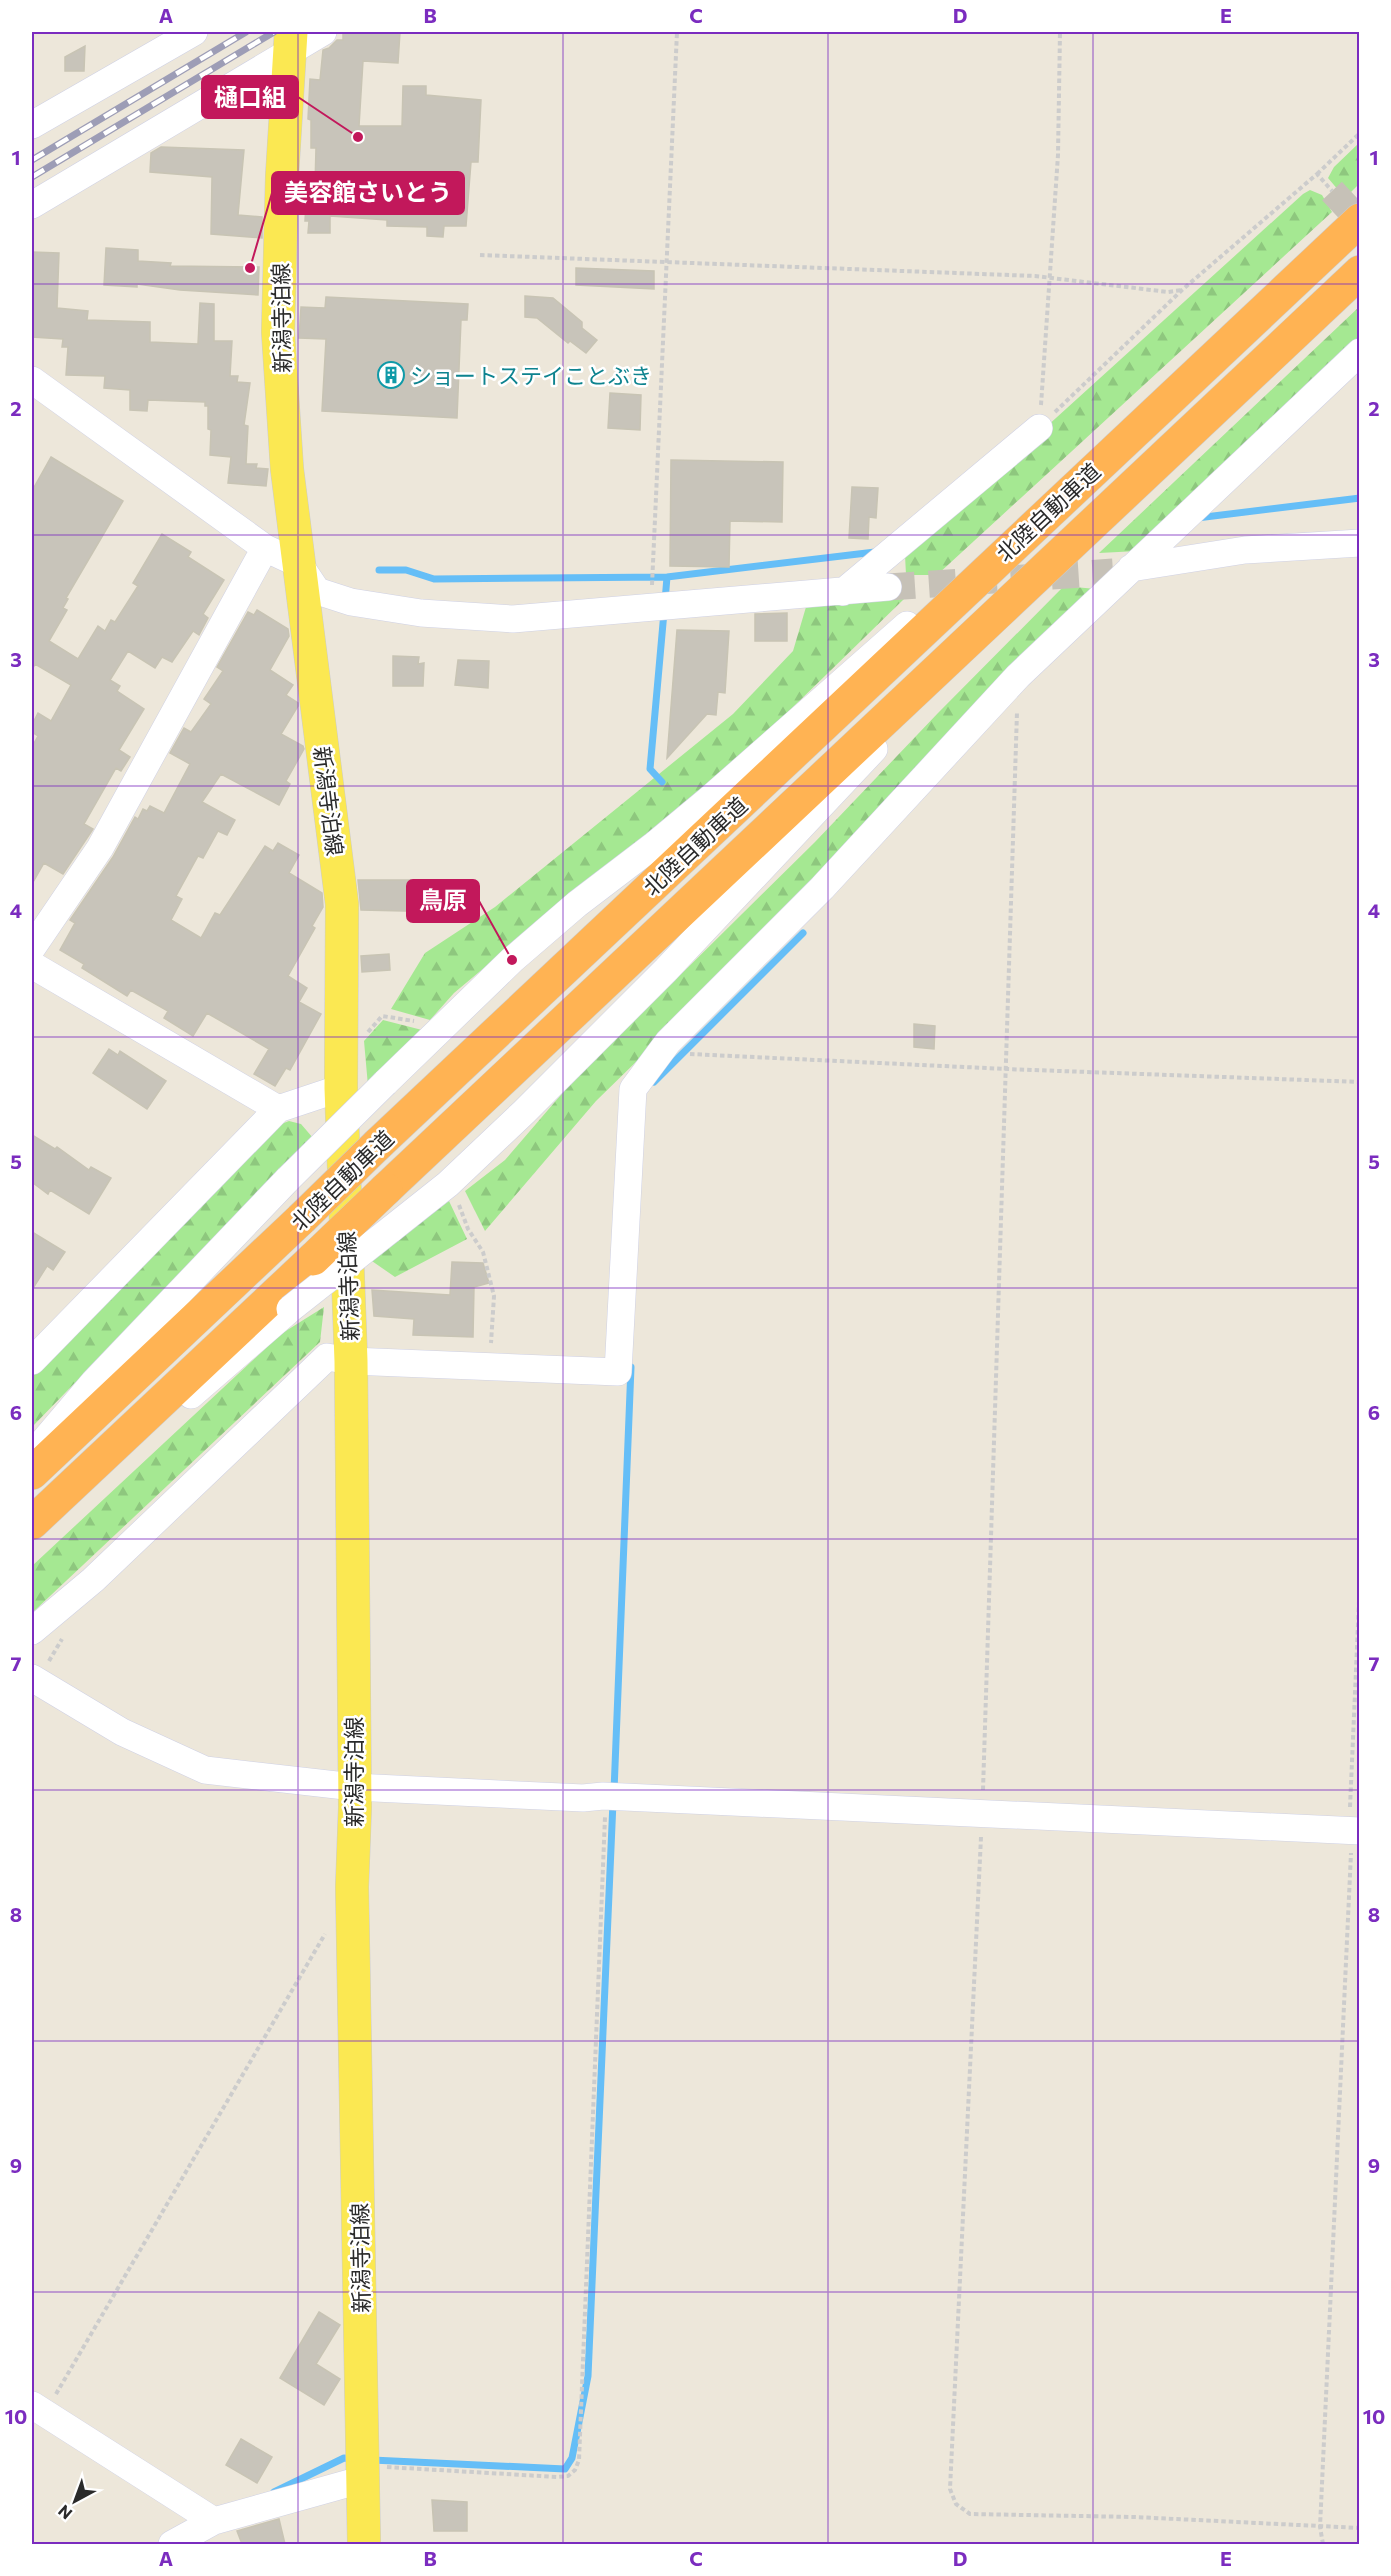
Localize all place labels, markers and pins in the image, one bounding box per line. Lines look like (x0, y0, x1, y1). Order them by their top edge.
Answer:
callout: 樋口組 (202, 76, 298, 118)
callout: 美容館さいとう (272, 172, 464, 214)
building icon: ショートステイことぶき (376, 360, 406, 390)
place label: ショートステイことぶき (410, 362, 652, 389)
callout: 鳥原 (407, 880, 479, 922)

